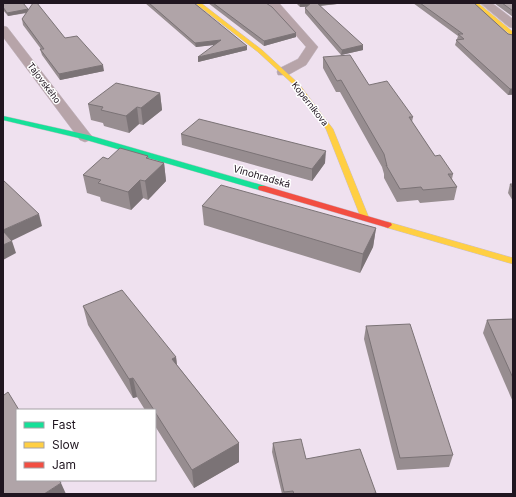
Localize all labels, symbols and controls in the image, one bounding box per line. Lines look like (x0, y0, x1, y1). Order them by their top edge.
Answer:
street label: Tajovského (26, 60, 63, 105)
street label: Koperníkova (290, 79, 331, 128)
street label: Vinohradská (232, 162, 292, 190)
legend (16, 409, 156, 481)
text: Fast (52, 417, 76, 432)
text: Slow (52, 437, 80, 452)
text: Jam (52, 457, 76, 472)

